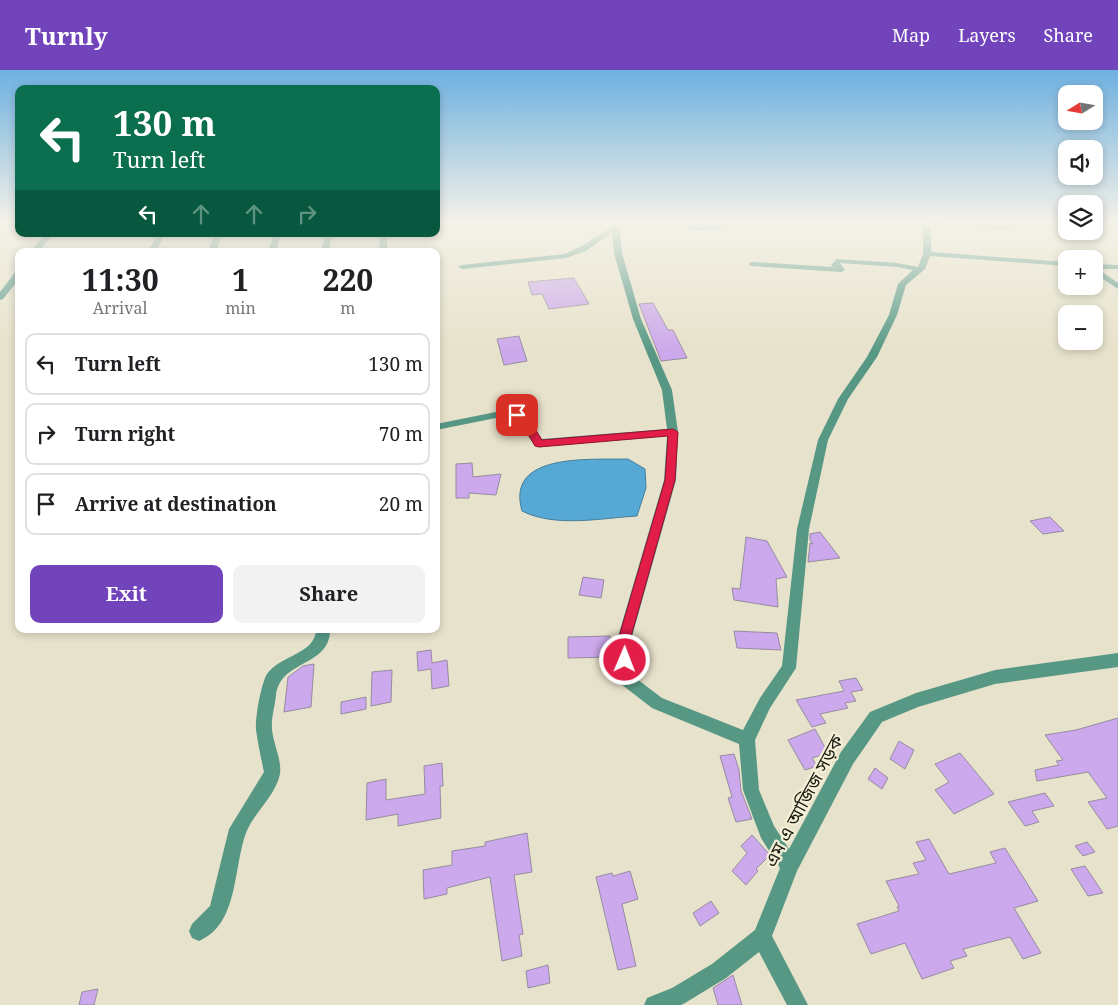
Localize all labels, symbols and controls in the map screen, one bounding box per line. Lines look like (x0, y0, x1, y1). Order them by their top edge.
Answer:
text: Turnly (25, 19, 108, 52)
text: Map (892, 23, 930, 47)
text: Layers (958, 23, 1016, 47)
text: Share (1044, 23, 1093, 47)
north arrow (1058, 85, 1102, 130)
map controls (1058, 85, 1103, 350)
text: 130 m (113, 99, 216, 146)
icon: left (30, 105, 95, 170)
button: sound (1058, 140, 1103, 185)
text: Turn left (113, 144, 205, 174)
button: layers (1058, 195, 1103, 240)
icon: left (134, 200, 162, 228)
icon: ahead (187, 200, 215, 228)
icon: ahead (240, 200, 268, 228)
icon: right (293, 200, 321, 228)
button: + (1058, 250, 1103, 295)
text: 11:30 (82, 259, 159, 300)
text: 1 (232, 259, 249, 300)
text: 220 (322, 259, 373, 300)
text: Arrival (93, 297, 147, 319)
text: min (225, 297, 256, 319)
text: m (340, 297, 355, 319)
button: − (1058, 305, 1103, 350)
icon: left (32, 350, 60, 378)
text: Turn left (75, 351, 161, 377)
text: 130 m (368, 351, 423, 377)
pin (496, 394, 538, 436)
icon: arrive (503, 401, 531, 429)
icon: right (32, 420, 60, 448)
text: Turn right (75, 421, 175, 447)
text: 70 m (379, 421, 423, 447)
icon: arrive (32, 490, 60, 518)
text: Arrive at destination (75, 491, 277, 517)
text: 20 m (379, 491, 423, 517)
button: Exit (30, 565, 223, 623)
button: Share (233, 565, 425, 623)
position arrow (598, 633, 650, 685)
street label: এম এ আজিজ সড়ক (758, 730, 848, 871)

